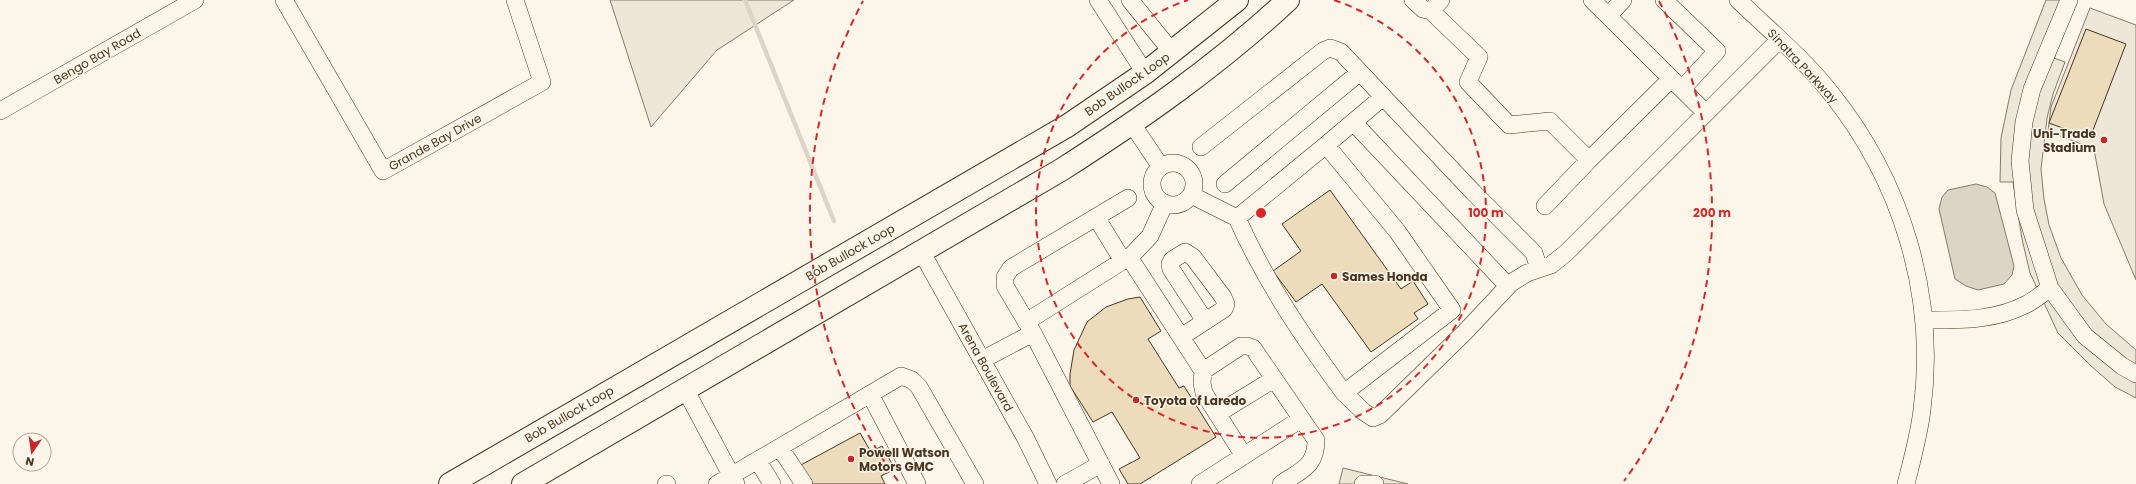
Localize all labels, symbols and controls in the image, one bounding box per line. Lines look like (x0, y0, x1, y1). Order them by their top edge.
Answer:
street label: Bengo Bay Road (50, 24, 144, 88)
street label: Sinatra Parkway (1764, 25, 1842, 107)
street label: Bob Bullock Loop (1081, 48, 1173, 120)
street label: Grande Bay Drive (385, 109, 485, 175)
place label: Uni-Trade Stadium (2033, 125, 2097, 156)
marker: Uni-Trade Stadium (2099, 135, 2109, 145)
text: 100 m (1468, 204, 1504, 221)
text: 200 m (1693, 204, 1731, 221)
centre of rings (1254, 206, 1268, 220)
street label: Bob Bullock Loop (802, 220, 898, 284)
place label: Sames Honda (1342, 268, 1428, 285)
marker: Sames Honda (1329, 271, 1339, 281)
street label: Arena Boulevard (954, 319, 1018, 415)
street label: Bob Bullock Loop (521, 382, 617, 446)
place label: Toyota of Laredo (1144, 392, 1247, 409)
marker: Toyota of Laredo (1131, 395, 1141, 405)
north arrow (12, 432, 52, 472)
place label: Powell Watson Motors GMC (859, 444, 950, 475)
text: N (24, 453, 36, 470)
marker: Powell Watson Motors GMC (846, 454, 856, 464)

